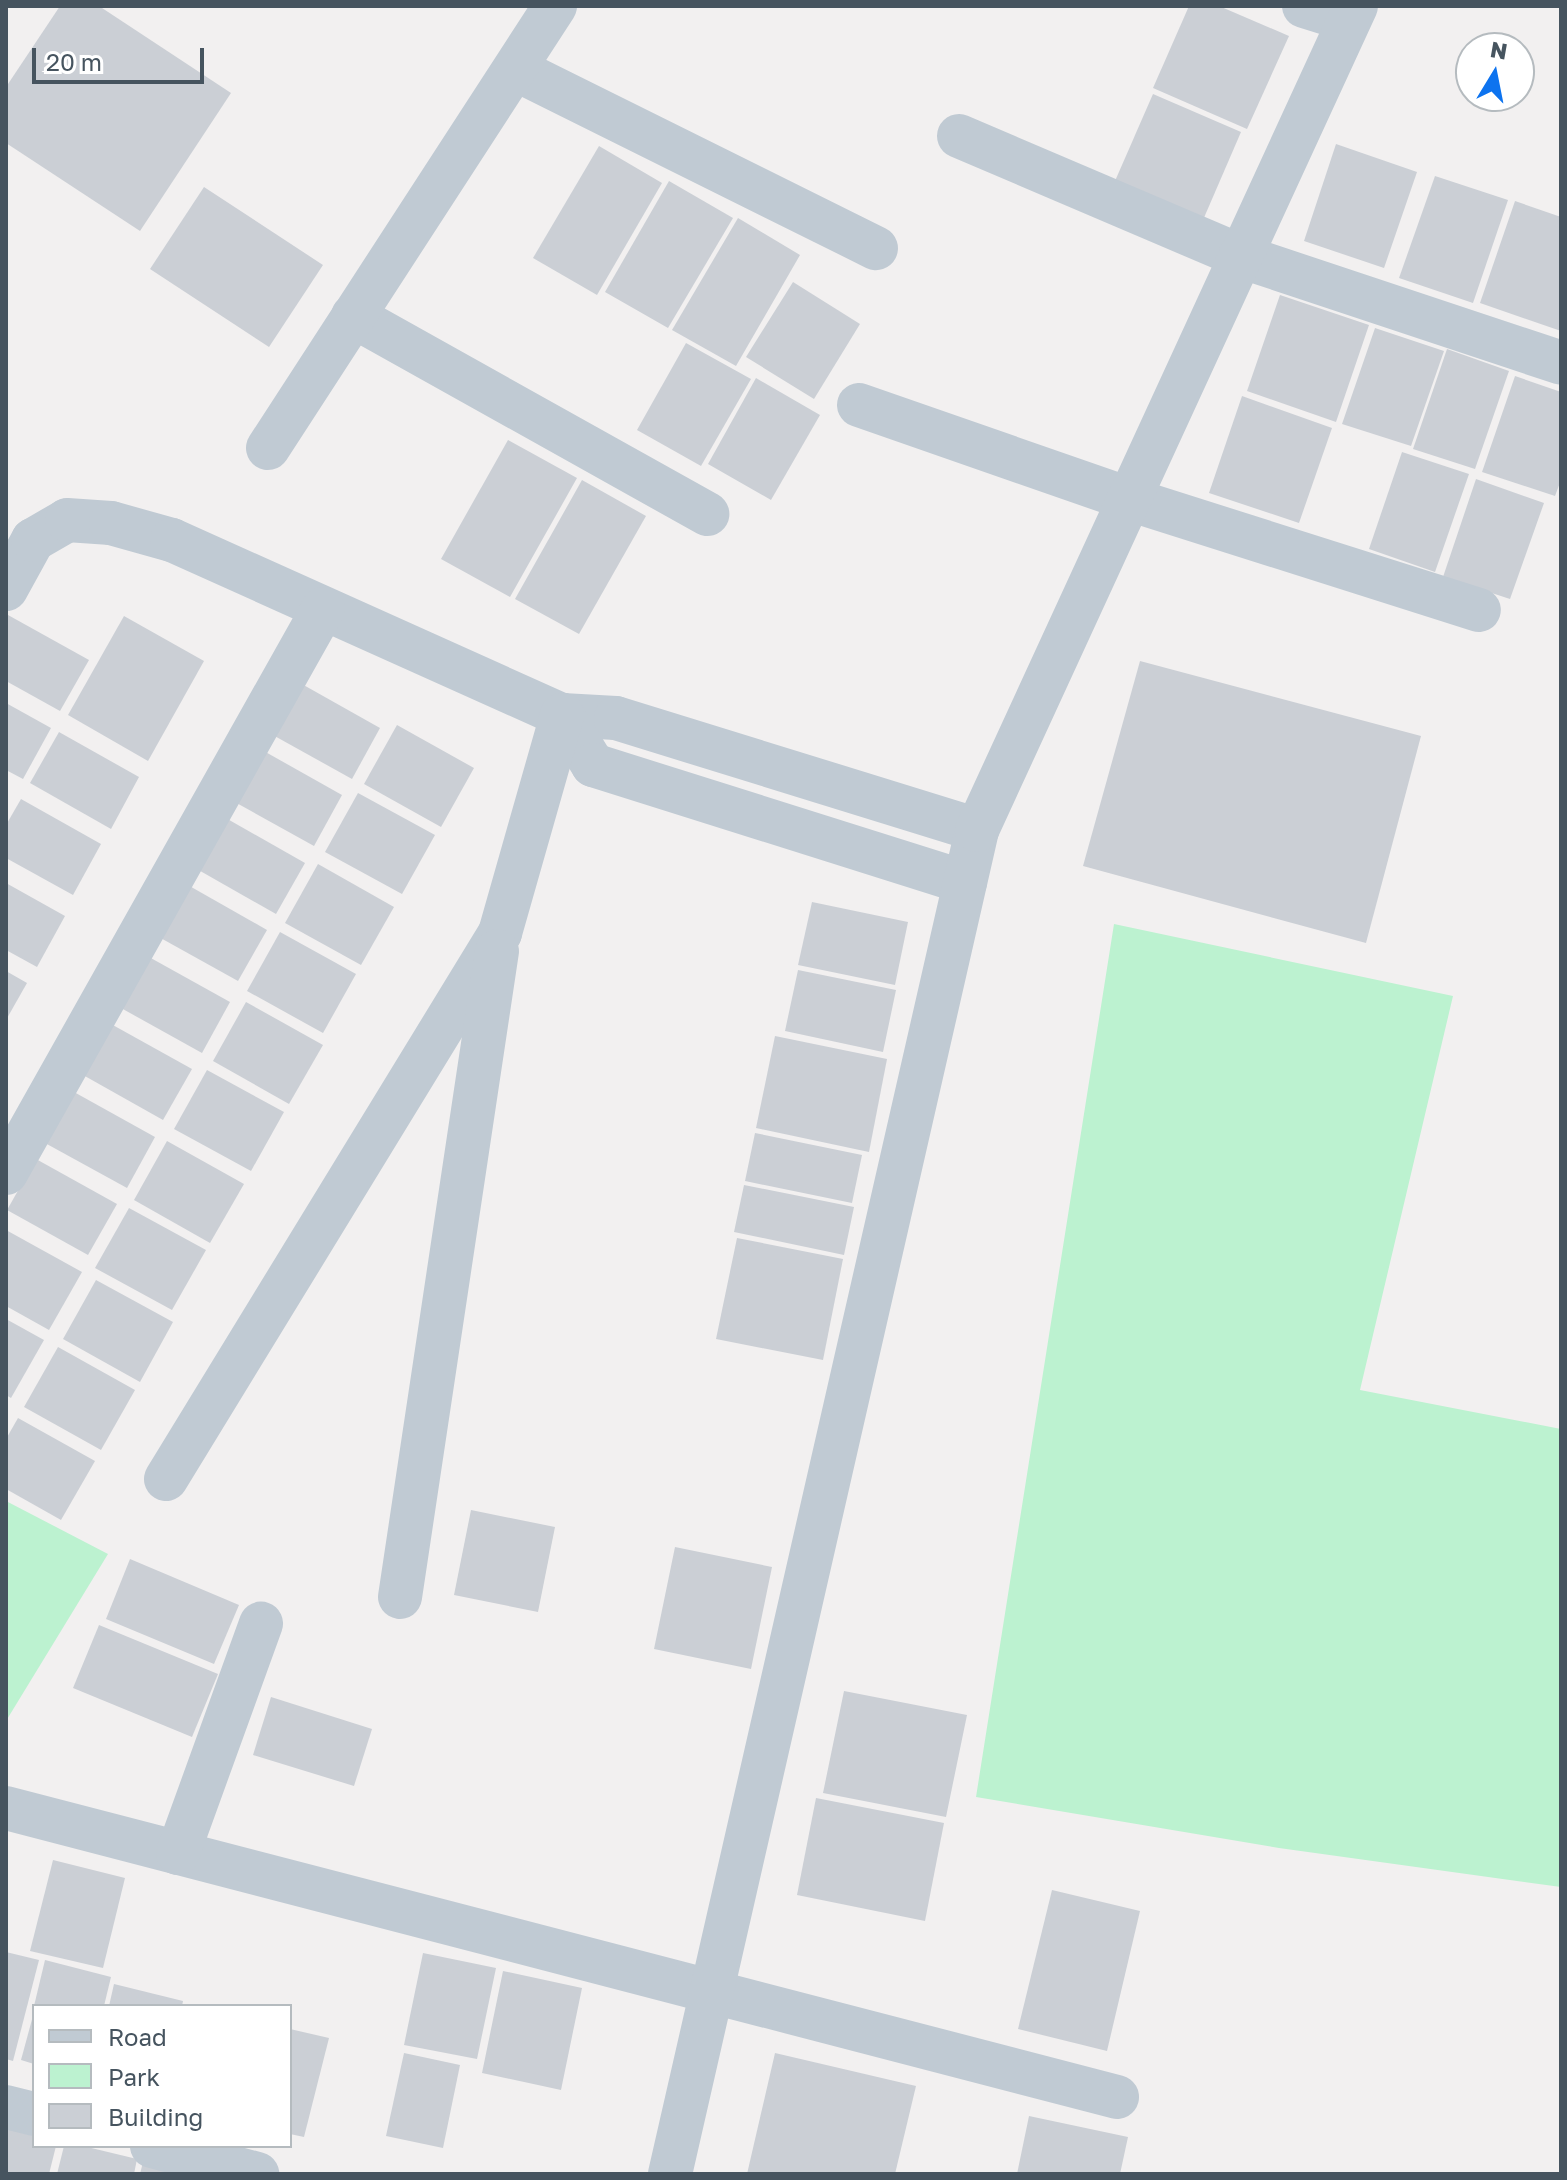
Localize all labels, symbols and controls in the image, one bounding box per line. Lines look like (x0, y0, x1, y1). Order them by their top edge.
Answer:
scale bar (36, 32, 208, 82)
north arrow (1455, 32, 1535, 112)
text: N (1488, 35, 1509, 65)
text: 20 m (46, 47, 102, 76)
legend (32, 2004, 292, 2148)
text: Road (108, 2022, 167, 2051)
text: Park (108, 2062, 160, 2091)
text: Building (108, 2102, 203, 2131)

